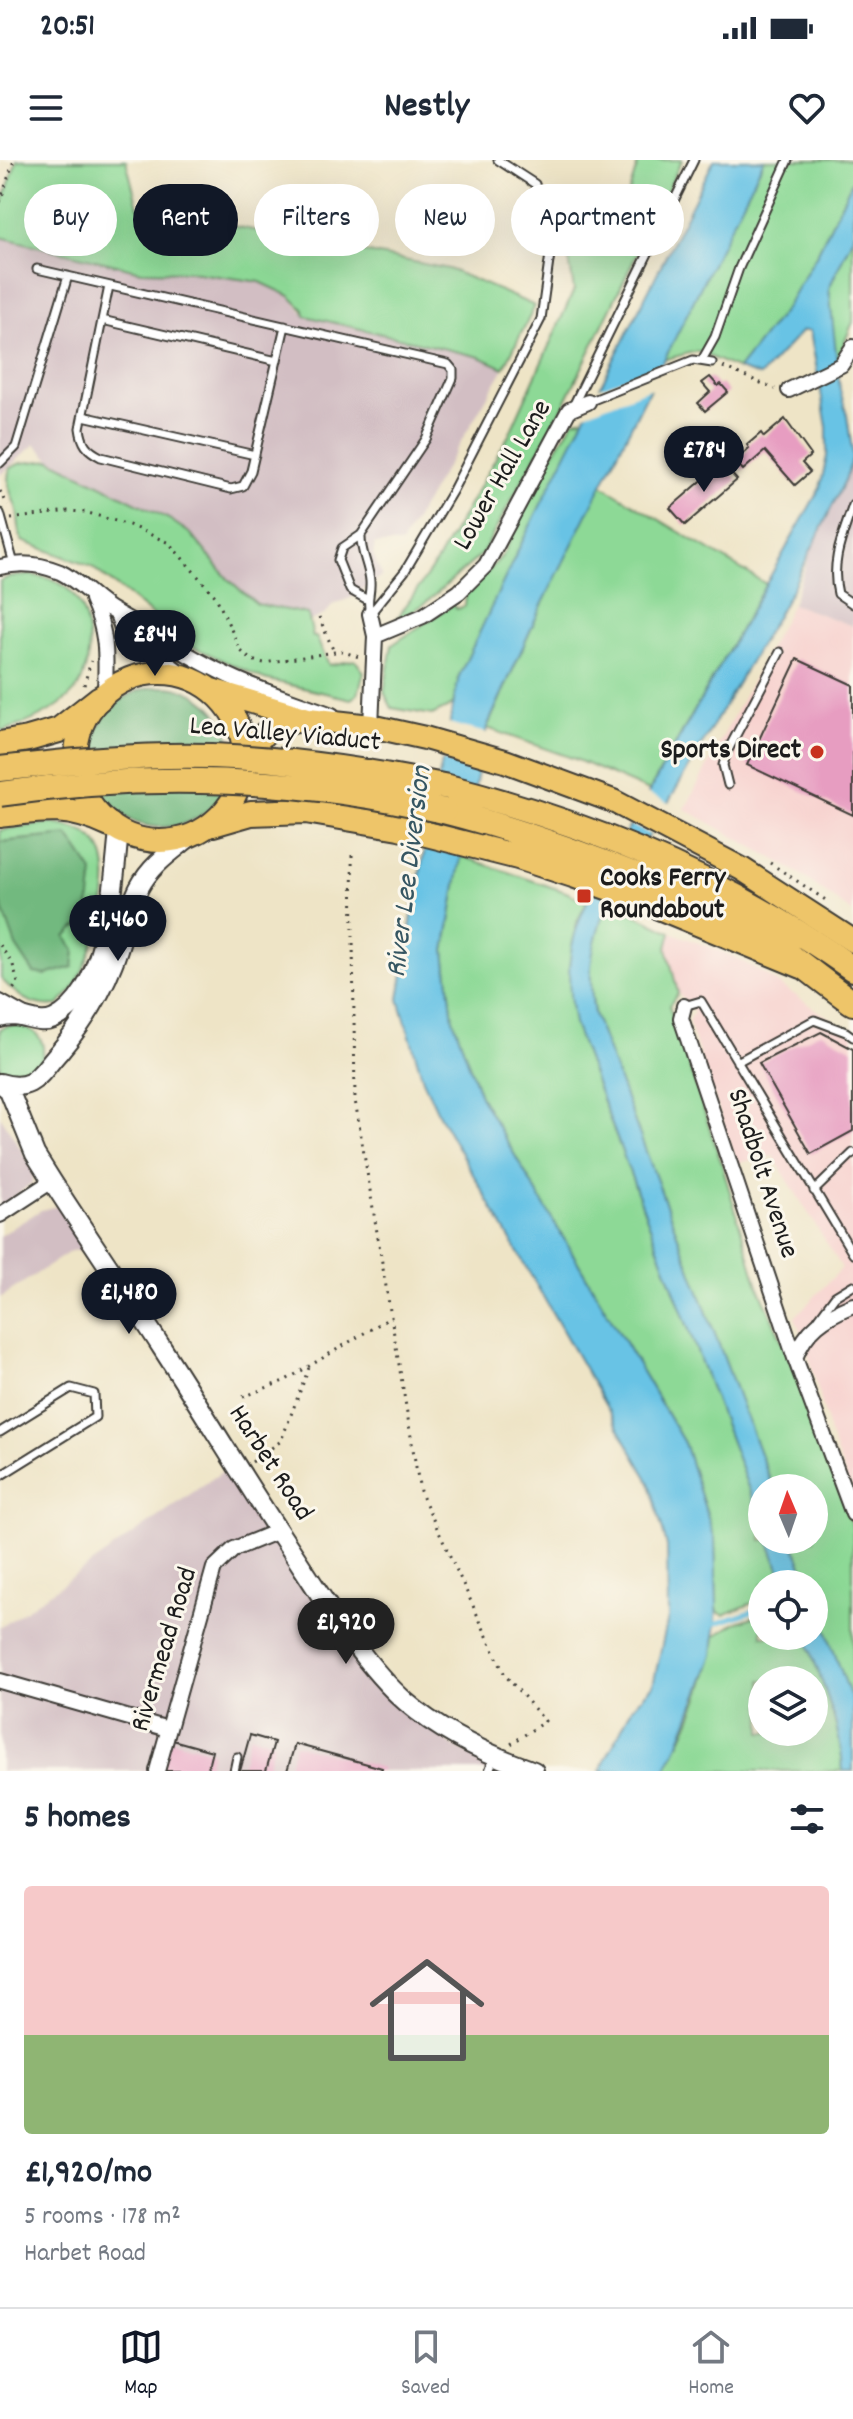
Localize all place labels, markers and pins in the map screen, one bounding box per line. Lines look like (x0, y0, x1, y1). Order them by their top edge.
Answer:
pin: £784 (657, 426, 751, 494)
pin: £844 (108, 610, 202, 678)
place label: Sports Direct (660, 732, 802, 772)
marker: Sports Direct (808, 743, 826, 761)
place label: Cooks Ferry Roundabout (600, 860, 727, 932)
marker: Cooks Ferry Roundabout (575, 887, 593, 905)
pin: £1,460 (53, 895, 183, 963)
pin: £1,480 (64, 1268, 194, 1336)
pin: £1,920 (281, 1598, 411, 1666)

